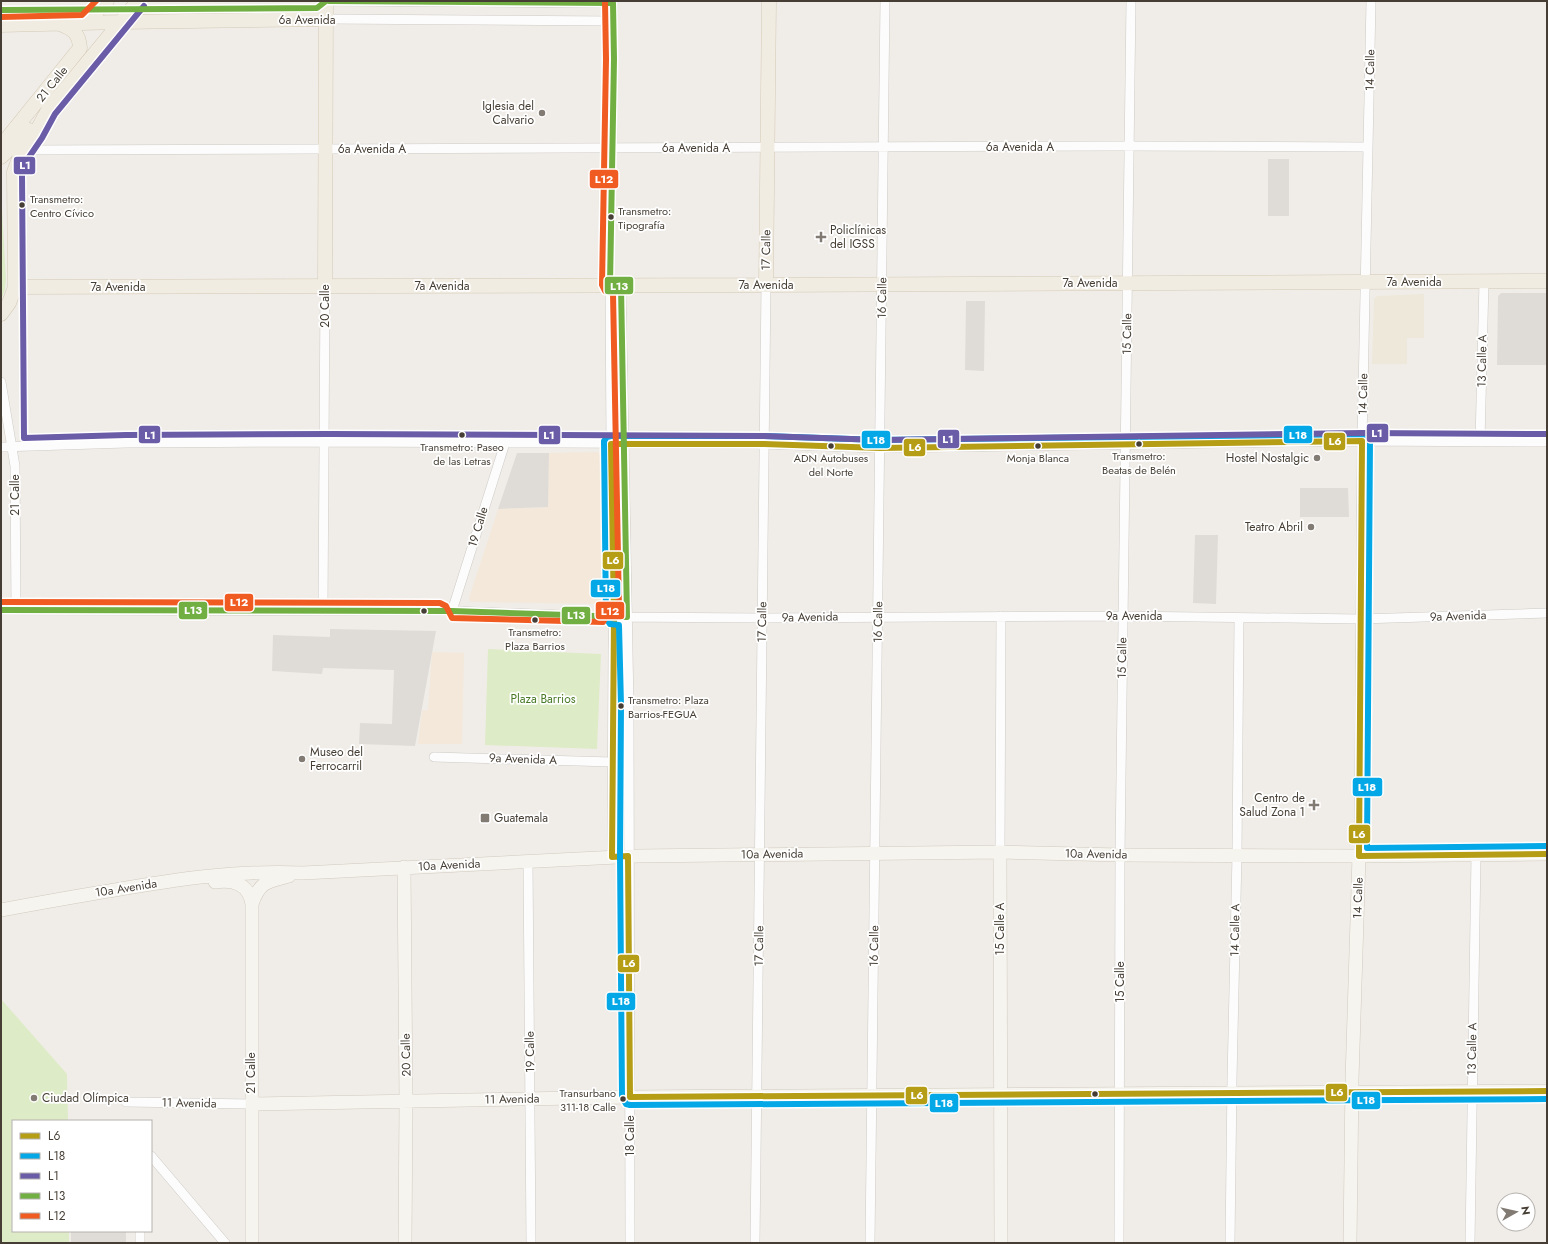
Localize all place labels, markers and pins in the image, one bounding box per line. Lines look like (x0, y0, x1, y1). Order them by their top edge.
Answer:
place label: Iglesia del Calvario (482, 97, 534, 129)
marker: Iglesia del Calvario (537, 108, 547, 118)
place label: Transmetro: Centro Cívico (30, 191, 94, 221)
marker: Transmetro: Centro Cívico (17, 200, 27, 210)
place label: Transmetro: Tipografía (618, 203, 671, 233)
marker: Transmetro: Tipografía (606, 212, 616, 222)
place label: Policlínicas del IGSS (830, 221, 886, 253)
marker: Policlínicas del IGSS (815, 231, 827, 243)
marker: Transmetro: Paseo de las Letras (457, 430, 467, 440)
place label: Transmetro: Paseo de las Letras (420, 439, 504, 469)
marker: Transmetro: Beatas de Belén (1134, 439, 1144, 449)
marker: ADN Autobuses del Norte (826, 441, 836, 451)
marker: Monja Blanca (1033, 441, 1043, 451)
place label: Transmetro: Beatas de Belén (1102, 448, 1176, 478)
place label: Hostel Nostalgic (1226, 449, 1309, 467)
place label: ADN Autobuses del Norte (794, 450, 869, 480)
place label: Monja Blanca (1007, 450, 1069, 466)
marker: Hostel Nostalgic (1312, 453, 1322, 463)
place label: Teatro Abril (1245, 518, 1303, 536)
marker: Teatro Abril (1306, 522, 1316, 532)
unlabelled marker (419, 606, 429, 616)
marker: Transmetro: Plaza Barrios (530, 615, 540, 625)
place label: Transmetro: Plaza Barrios (505, 624, 565, 654)
place label: Transmetro: Plaza Barrios-FEGUA (628, 692, 709, 722)
marker: Transmetro: Plaza Barrios-FEGUA (616, 701, 626, 711)
place label: Museo del Ferrocarril (310, 743, 363, 775)
marker: Museo del Ferrocarril (297, 754, 307, 764)
place label: Centro de Salud Zona 1 (1239, 789, 1305, 821)
marker: Centro de Salud Zona 1 (1308, 799, 1320, 811)
place label: Guatemala (494, 809, 548, 827)
marker: Guatemala (479, 812, 491, 824)
place label: Transurbano 311-18 Calle (560, 1085, 616, 1115)
place label: Ciudad Olímpica (42, 1089, 129, 1107)
unlabelled marker (1090, 1089, 1100, 1099)
marker: Ciudad Olímpica (29, 1093, 39, 1103)
marker: Transurbano 311-18 Calle (618, 1094, 628, 1104)

